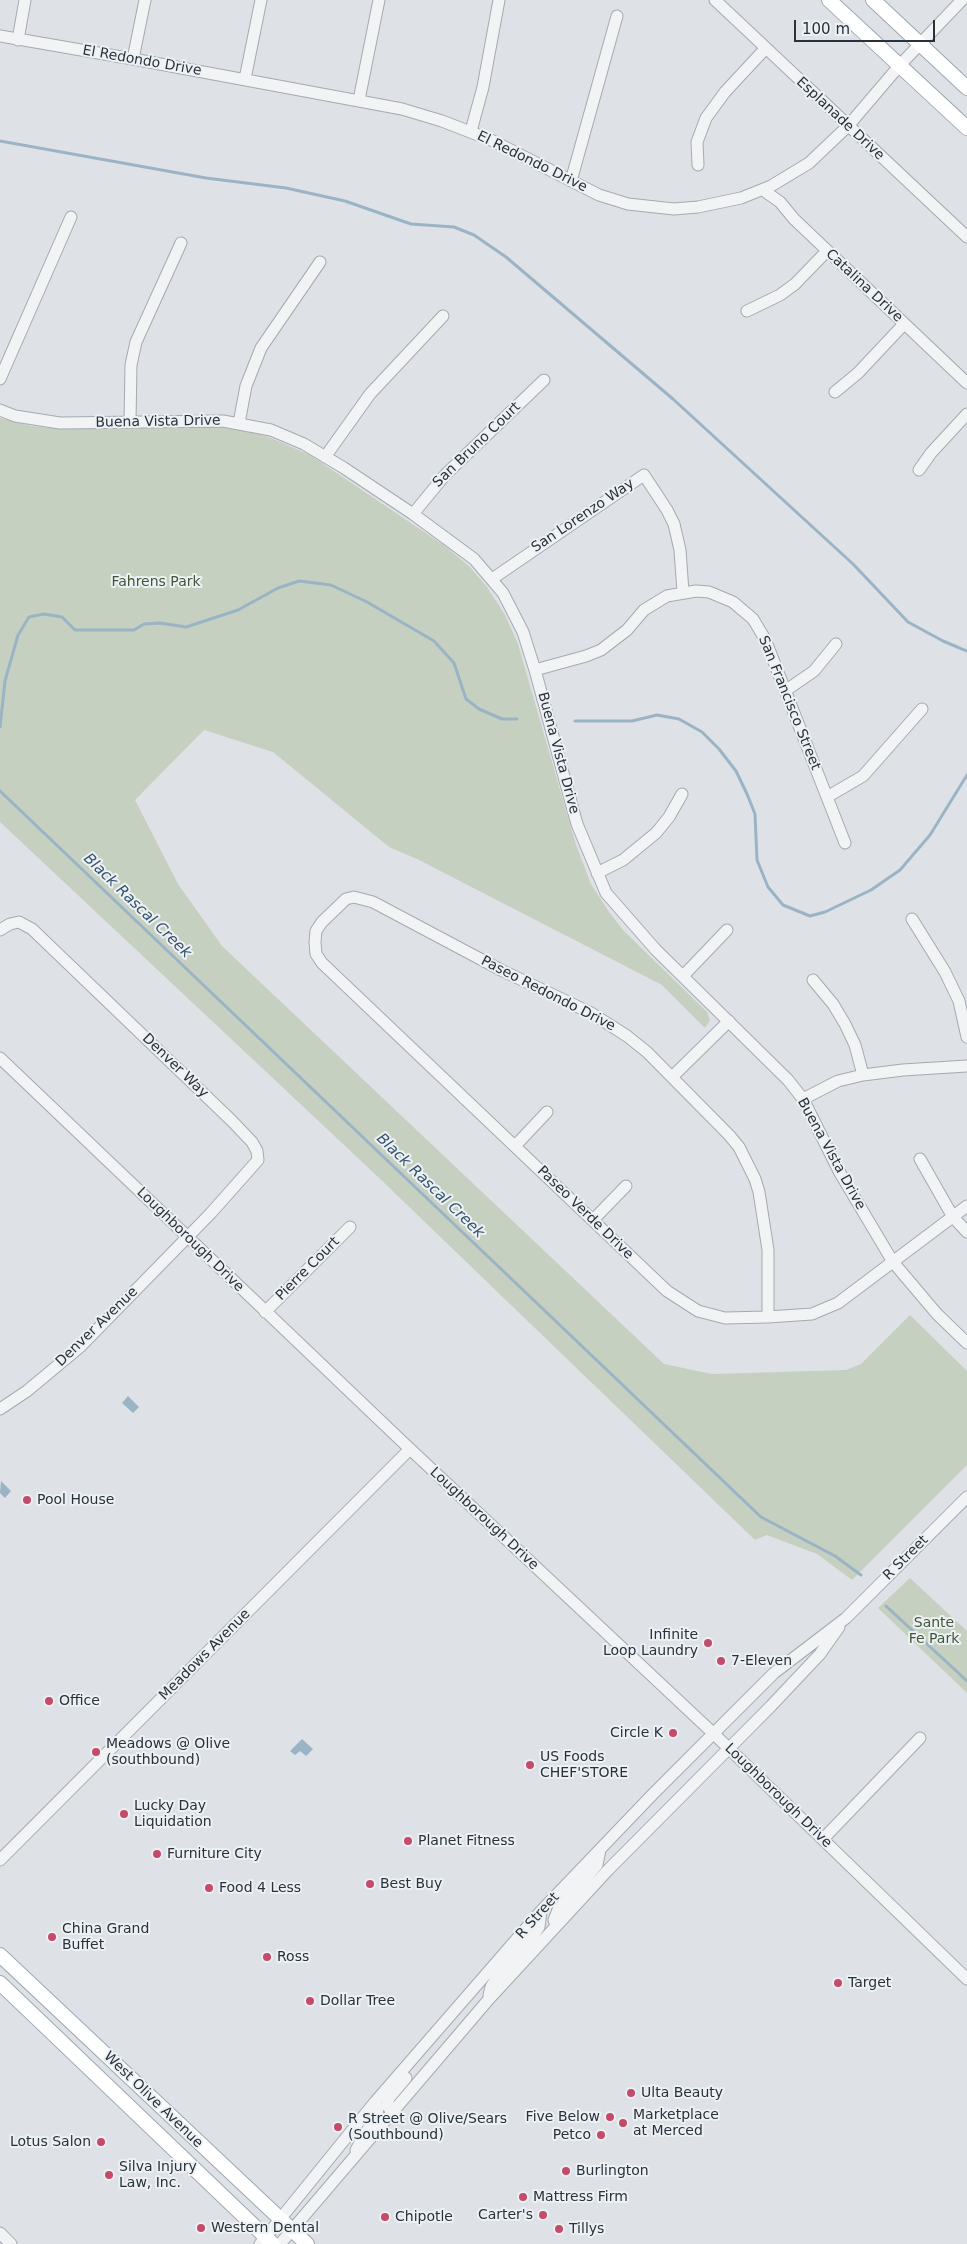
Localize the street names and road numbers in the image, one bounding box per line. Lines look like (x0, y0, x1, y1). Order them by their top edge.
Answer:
street label: El Redondo Drive (81, 42, 203, 80)
street label: Esplanade Drive (793, 74, 887, 164)
street label: El Redondo Drive (474, 128, 590, 196)
street label: Catalina Drive (822, 246, 906, 326)
street label: San Bruno Court (430, 399, 524, 491)
street label: Buena Vista Drive (95, 413, 221, 431)
street label: San Lorenzo Way (529, 475, 637, 557)
street label: San Francisco Street (754, 633, 824, 773)
street label: Buena Vista Drive (534, 690, 582, 816)
street label: Paseo Redondo Drive (478, 953, 618, 1035)
street label: Denver Way (139, 1030, 211, 1102)
street label: Buena Vista Drive (793, 1095, 869, 1213)
street label: Paseo Verde Drive (533, 1163, 637, 1263)
street label: Loughborough Drive (133, 1184, 247, 1296)
street label: Pierre Court (273, 1234, 343, 1304)
street label: Denver Avenue (53, 1284, 141, 1370)
street label: Loughborough Drive (426, 1464, 542, 1574)
street label: R Street (880, 1532, 932, 1584)
street label: Meadows Avenue (156, 1606, 254, 1704)
street label: Loughborough Drive (721, 1740, 835, 1852)
street label: R Street (513, 1889, 563, 1943)
street label: West Olive Avenue (100, 2048, 206, 2152)

